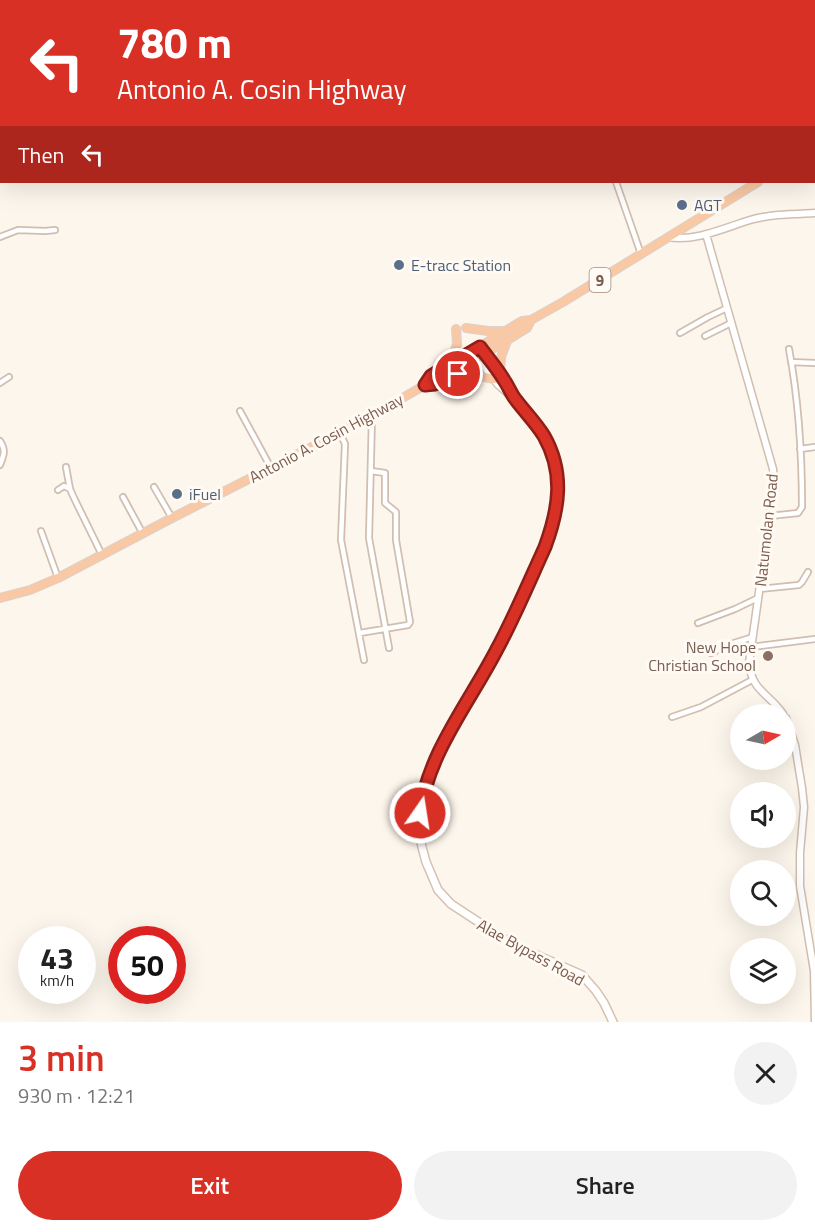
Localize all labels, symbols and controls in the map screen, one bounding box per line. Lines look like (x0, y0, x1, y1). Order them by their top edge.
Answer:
text: 780 m (117, 10, 232, 74)
icon: left (18, 24, 96, 102)
text: Antonio A. Cosin Highway (117, 68, 407, 109)
text: Then (18, 138, 64, 172)
icon: left (76, 138, 109, 171)
place label: AGT (694, 193, 722, 217)
marker: AGT (675, 198, 689, 212)
place label: E-tracc Station (411, 253, 511, 277)
marker: E-tracc Station (392, 258, 406, 272)
road number: 9 (590, 268, 610, 292)
pin (432, 348, 483, 399)
icon: arrive (441, 357, 474, 390)
street label: Antonio A. Cosin Highway (245, 387, 408, 489)
street label: Natumolan Road (748, 472, 784, 588)
place label: iFuel (189, 482, 221, 506)
marker: iFuel (170, 487, 184, 501)
place label: New Hope Christian School (648, 635, 756, 677)
marker: New Hope Christian School (761, 649, 775, 663)
north arrow (730, 704, 796, 770)
map controls (730, 704, 796, 1004)
position arrow (388, 781, 452, 845)
button: sound (730, 782, 796, 848)
button: search (730, 860, 796, 926)
street label: Alae Bypass Road (473, 912, 589, 992)
speed limit sign: 50 (108, 926, 186, 1004)
text: 43 (40, 935, 74, 981)
button: layers (730, 938, 796, 1004)
text: km/h (40, 969, 74, 992)
text: 3 min (18, 1030, 105, 1085)
button: close (734, 1042, 797, 1105)
text: 930 m · 12:21 (18, 1080, 135, 1111)
button: Exit (18, 1151, 402, 1220)
button: Share (414, 1151, 797, 1220)

